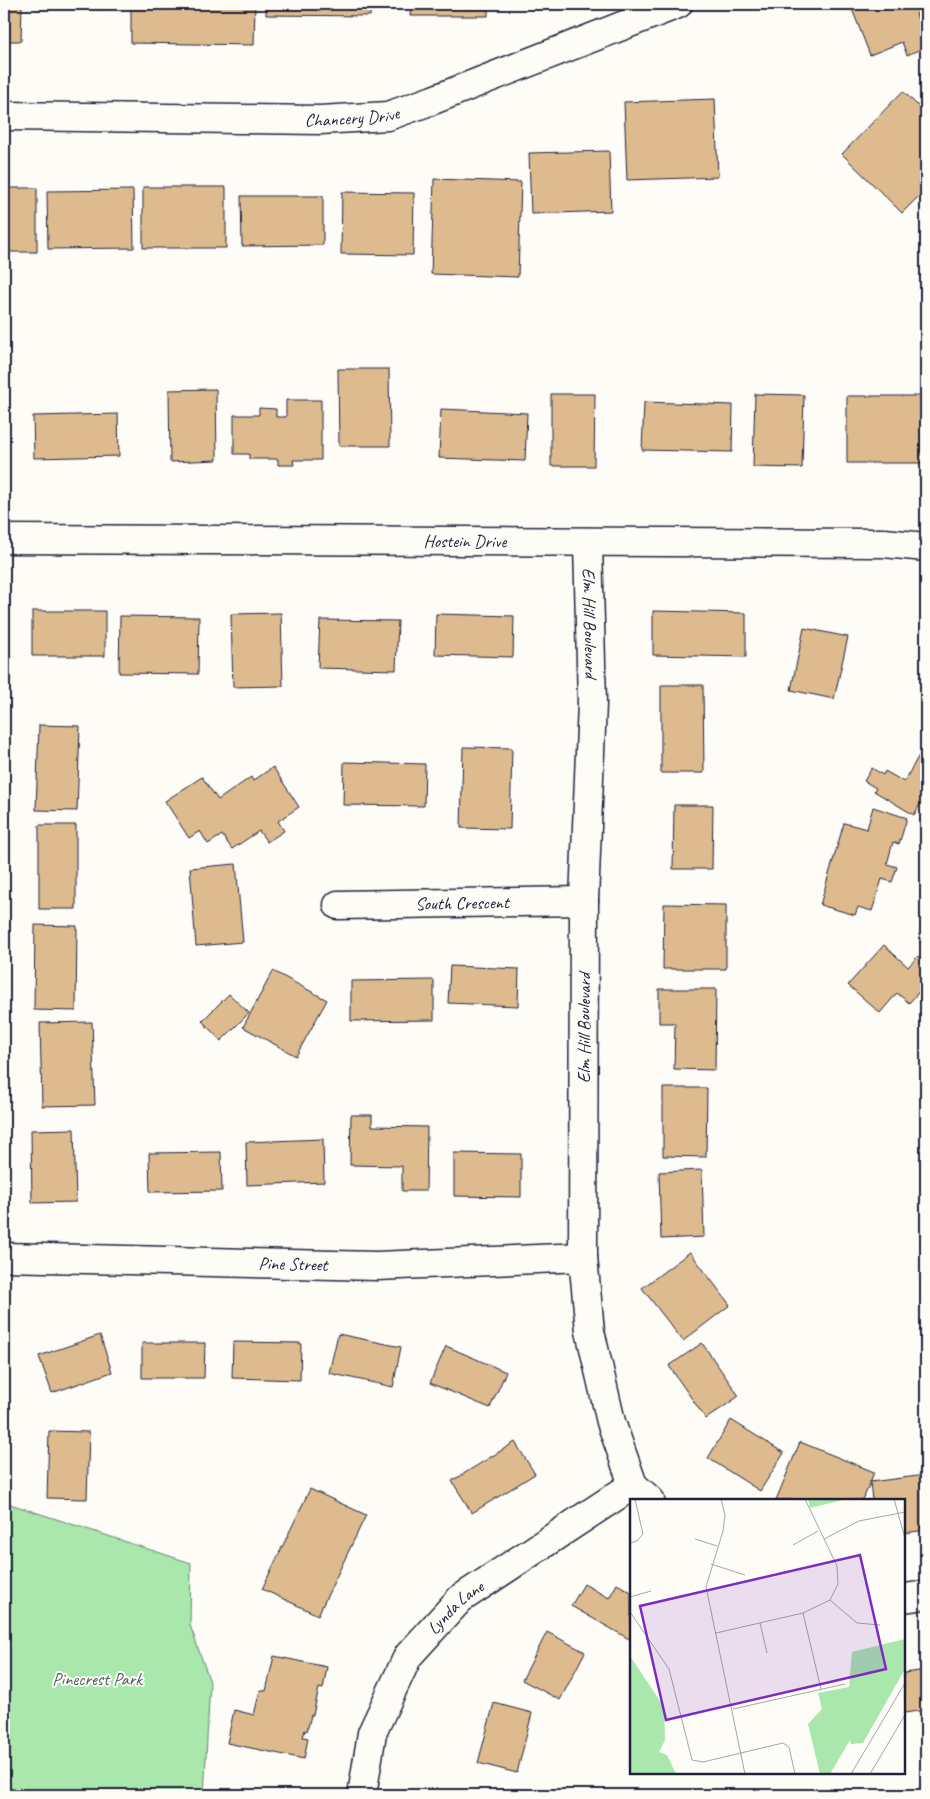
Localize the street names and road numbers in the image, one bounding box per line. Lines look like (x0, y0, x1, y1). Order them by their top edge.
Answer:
street label: Chancery Drive (305, 102, 403, 131)
street label: Hostein Drive (424, 530, 508, 552)
street label: Elm Hill Boulevard (578, 568, 602, 681)
street label: South Crescent (415, 891, 511, 915)
street label: Elm Hill Boulevard (573, 970, 595, 1083)
street label: Pine Street (258, 1252, 330, 1276)
street label: Lynda Lane (422, 1575, 489, 1639)

